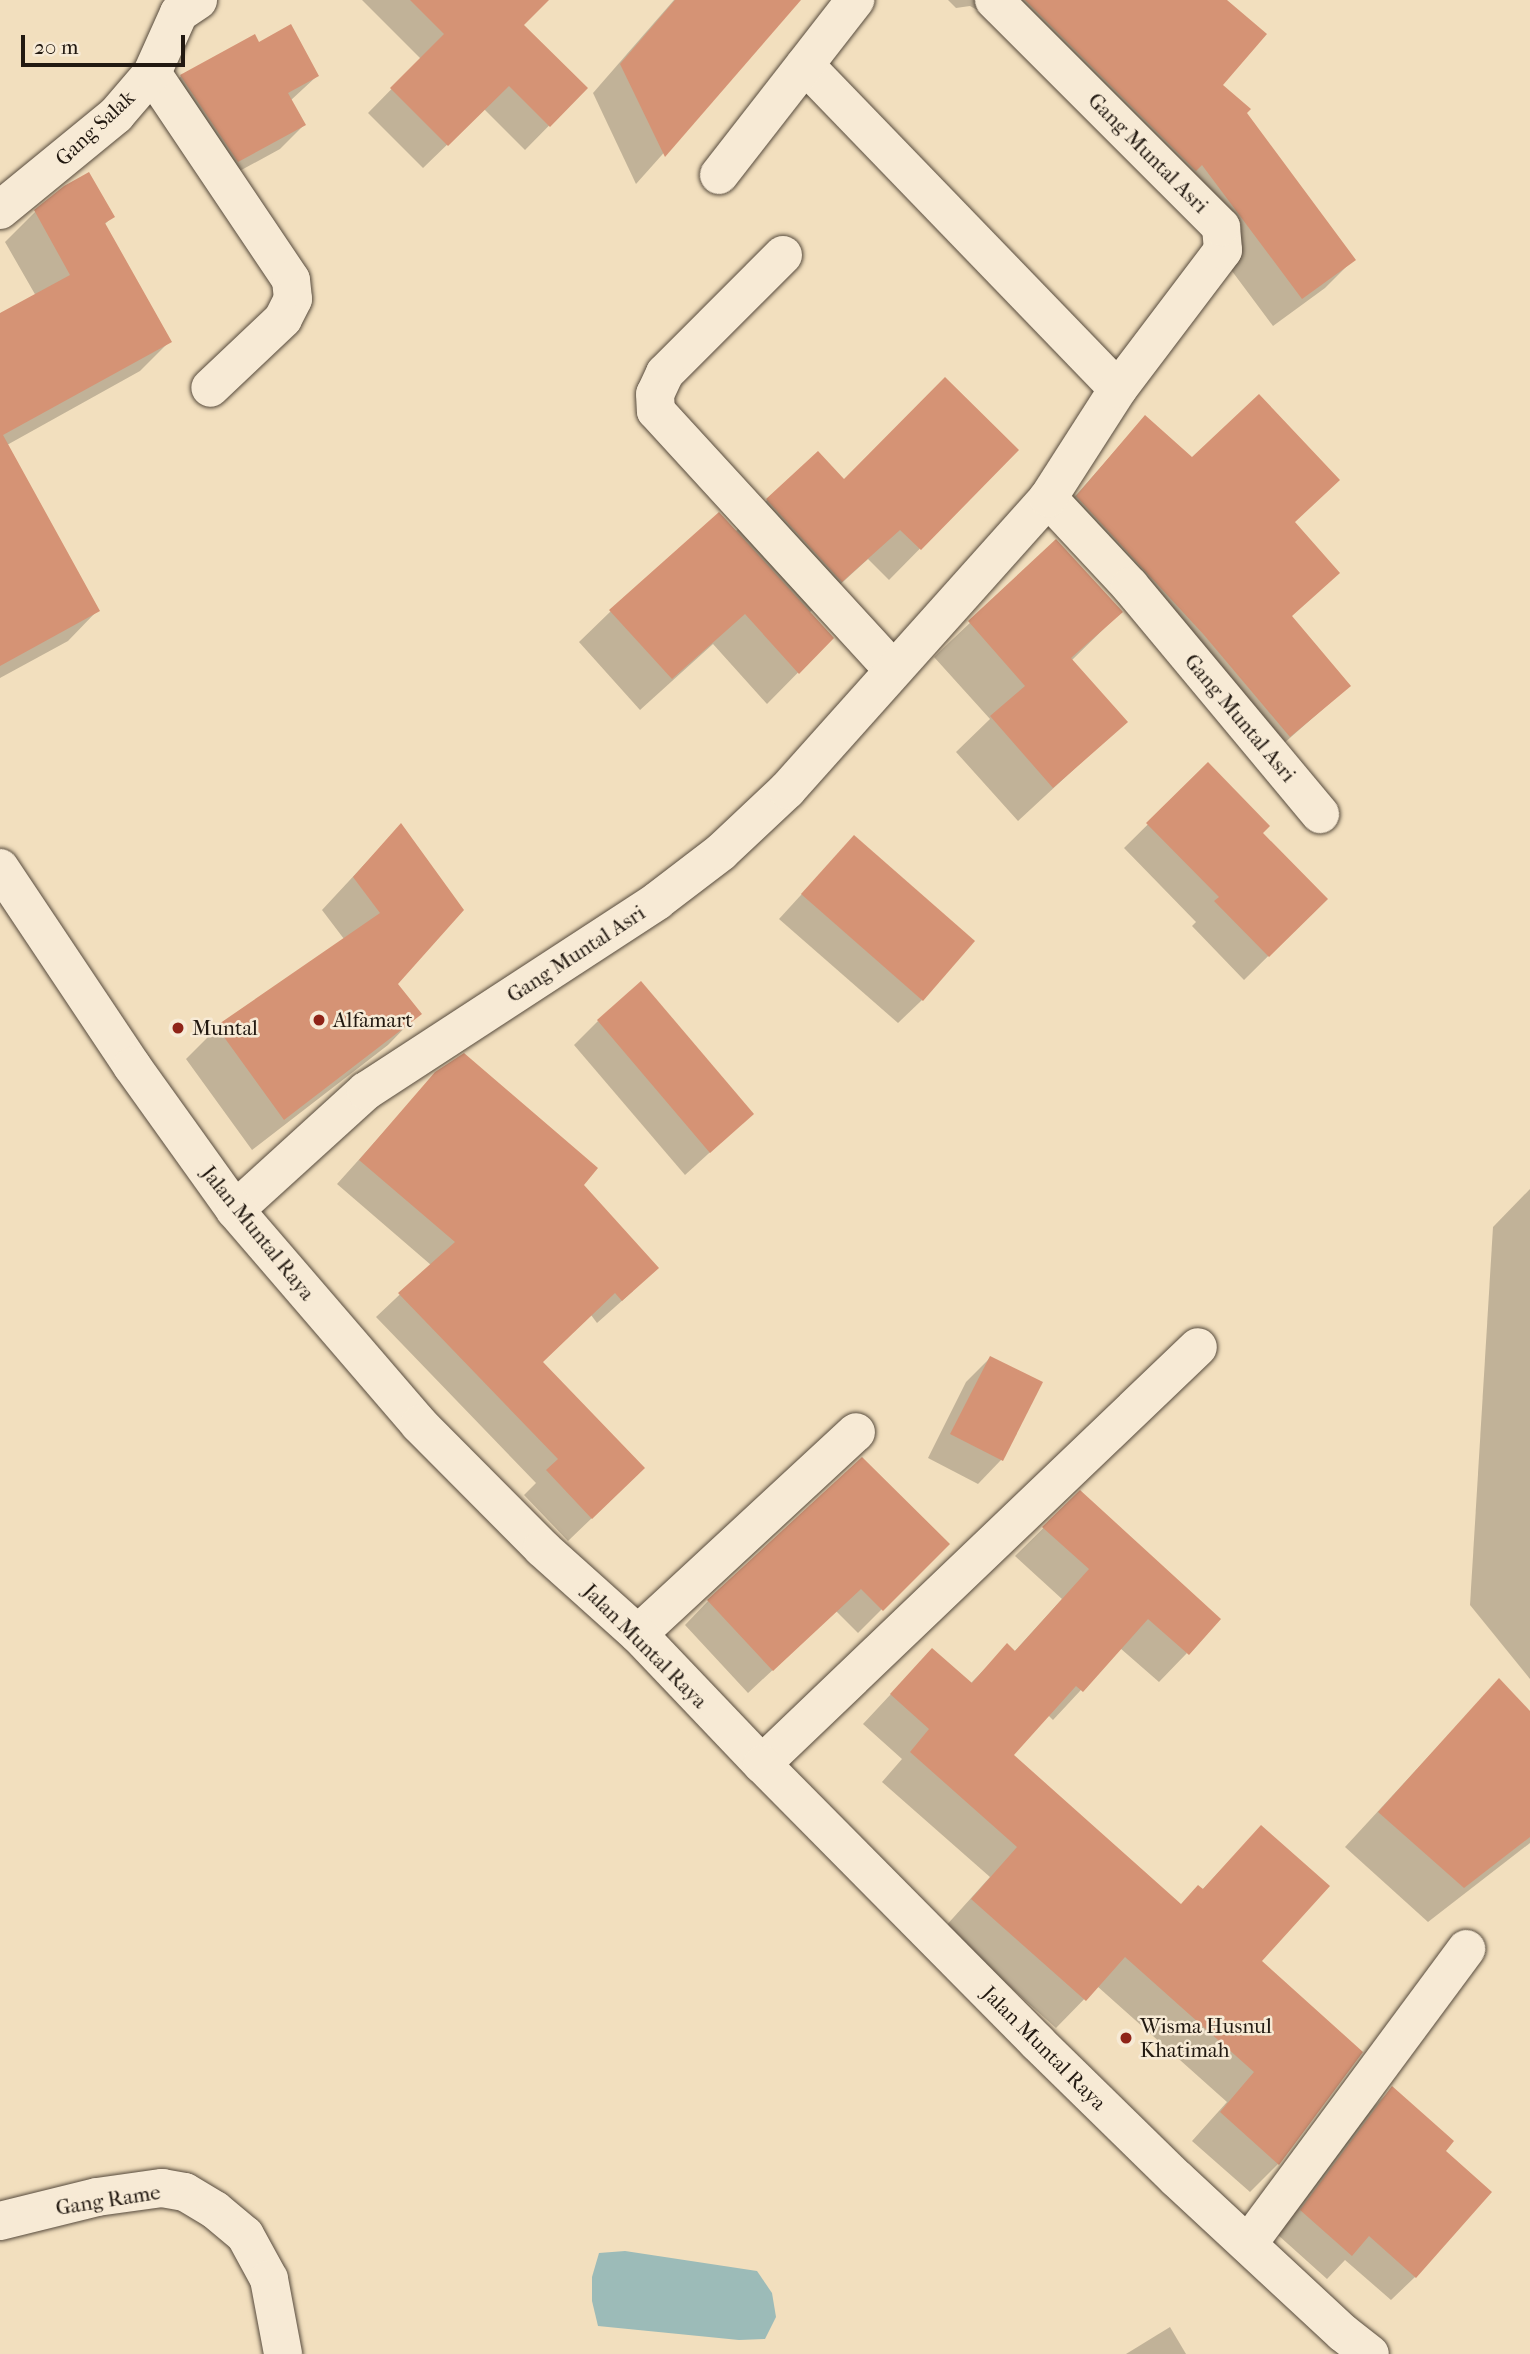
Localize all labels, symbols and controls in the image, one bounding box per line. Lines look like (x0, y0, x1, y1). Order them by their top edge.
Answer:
scale bar (24, 21, 189, 65)
text: 20 m (34, 35, 78, 59)
street label: Gang Salak (50, 85, 140, 171)
street label: Gang Muntal Asri (1083, 88, 1213, 218)
street label: Gang Muntal Asri (1179, 649, 1301, 787)
street label: Gang Muntal Asri (502, 900, 650, 1008)
place label: Alfamart (333, 1007, 413, 1033)
marker: Alfamart (311, 1012, 327, 1028)
place label: Muntal (192, 1015, 258, 1041)
marker: Muntal (170, 1020, 186, 1036)
street label: Jalan Muntal Raya (196, 1161, 320, 1305)
street label: Jalan Muntal Raya (578, 1579, 712, 1713)
street label: Jalan Muntal Raya (977, 1981, 1111, 2115)
place label: Wisma Husnul Khatimah (1140, 2013, 1272, 2063)
marker: Wisma Husnul Khatimah (1118, 2030, 1134, 2046)
street label: Gang Rame (54, 2179, 162, 2221)

